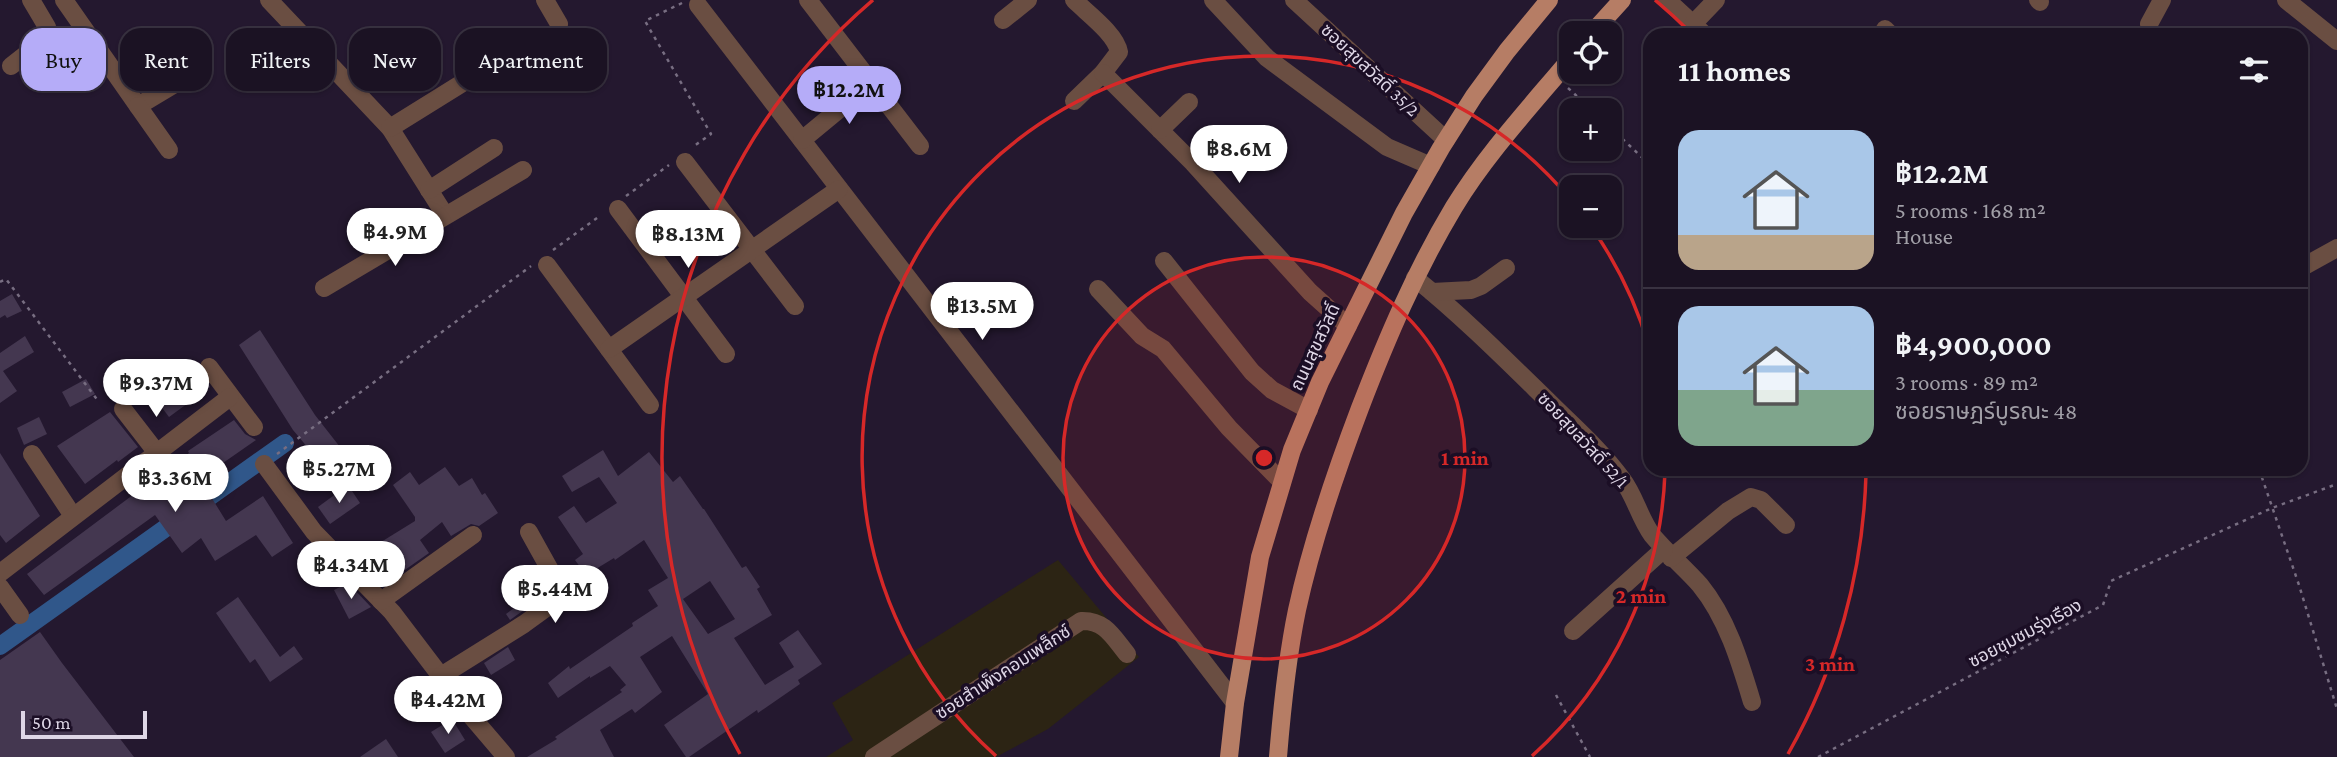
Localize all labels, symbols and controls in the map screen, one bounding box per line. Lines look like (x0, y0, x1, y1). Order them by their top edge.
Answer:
street label: ซอยสุขสวัสดิ์ 35/2 (1316, 19, 1424, 121)
map controls (1559, 21, 1622, 238)
button: locate (1559, 21, 1622, 84)
chip: Buy (21, 28, 106, 91)
chip: Rent (120, 28, 212, 91)
chip: Filters (226, 28, 335, 91)
chip: New (349, 28, 441, 91)
chip: Apartment (455, 28, 607, 91)
icon: filters (2235, 51, 2273, 89)
text: 11 homes (1678, 54, 1791, 87)
pin: ฿12.2M (792, 66, 906, 126)
text: ฿12.2M (813, 76, 885, 102)
button: + (1559, 98, 1622, 161)
pin: ฿8.6M (1190, 125, 1288, 185)
text: ฿8.6M (1206, 135, 1272, 161)
text: ฿12.2M (1895, 156, 1989, 189)
icon: home (1734, 158, 1818, 242)
button: − (1559, 175, 1622, 238)
text: 5 rooms · 168 m² (1895, 197, 2046, 223)
pin: ฿4.9M (346, 208, 444, 268)
pin: ฿8.13M (631, 210, 745, 270)
text: ฿4.9M (363, 218, 427, 244)
text: ฿8.13M (652, 220, 724, 246)
text: House (1895, 223, 1953, 249)
pin: ฿13.5M (925, 282, 1039, 342)
text: ฿13.5M (947, 292, 1017, 318)
street label: ถนนสุขสวัสดิ์ (1285, 300, 1345, 394)
text: ฿4,900,000 (1895, 328, 2052, 361)
icon: home (1734, 334, 1818, 418)
pin: ฿9.37M (99, 360, 213, 419)
text: ฿9.37M (119, 369, 193, 395)
text: 3 rooms · 89 m² (1895, 369, 2038, 395)
street label: ซอยสุขสวัสดิ์ 52/1 (1533, 387, 1633, 493)
text: ซอยราษฎร์บูรณะ 48 (1895, 398, 2077, 424)
pin: ฿5.27M (282, 446, 396, 505)
centre of rings (1252, 446, 1276, 470)
text: 1 min (1441, 446, 1489, 470)
pin: ฿3.36M (118, 454, 232, 514)
text: ฿5.27M (302, 455, 376, 481)
text: ฿3.36M (138, 464, 212, 490)
pin: ฿4.34M (294, 542, 408, 601)
text: ฿4.34M (313, 551, 389, 577)
pin: ฿5.44M (498, 566, 612, 625)
text: ฿5.44M (517, 575, 593, 601)
text: 2 min (1616, 584, 1666, 608)
street label: ซอยชุมชมรุ่งเรือง (1965, 595, 2085, 672)
street label: ซอยสำเพ็งคอมเพล็กซ์ (932, 621, 1075, 723)
text: 3 min (1805, 652, 1855, 676)
pin: ฿4.42M (391, 676, 505, 736)
text: ฿4.42M (410, 686, 486, 712)
scale bar (21, 708, 147, 740)
text: 50 m (32, 712, 71, 733)

